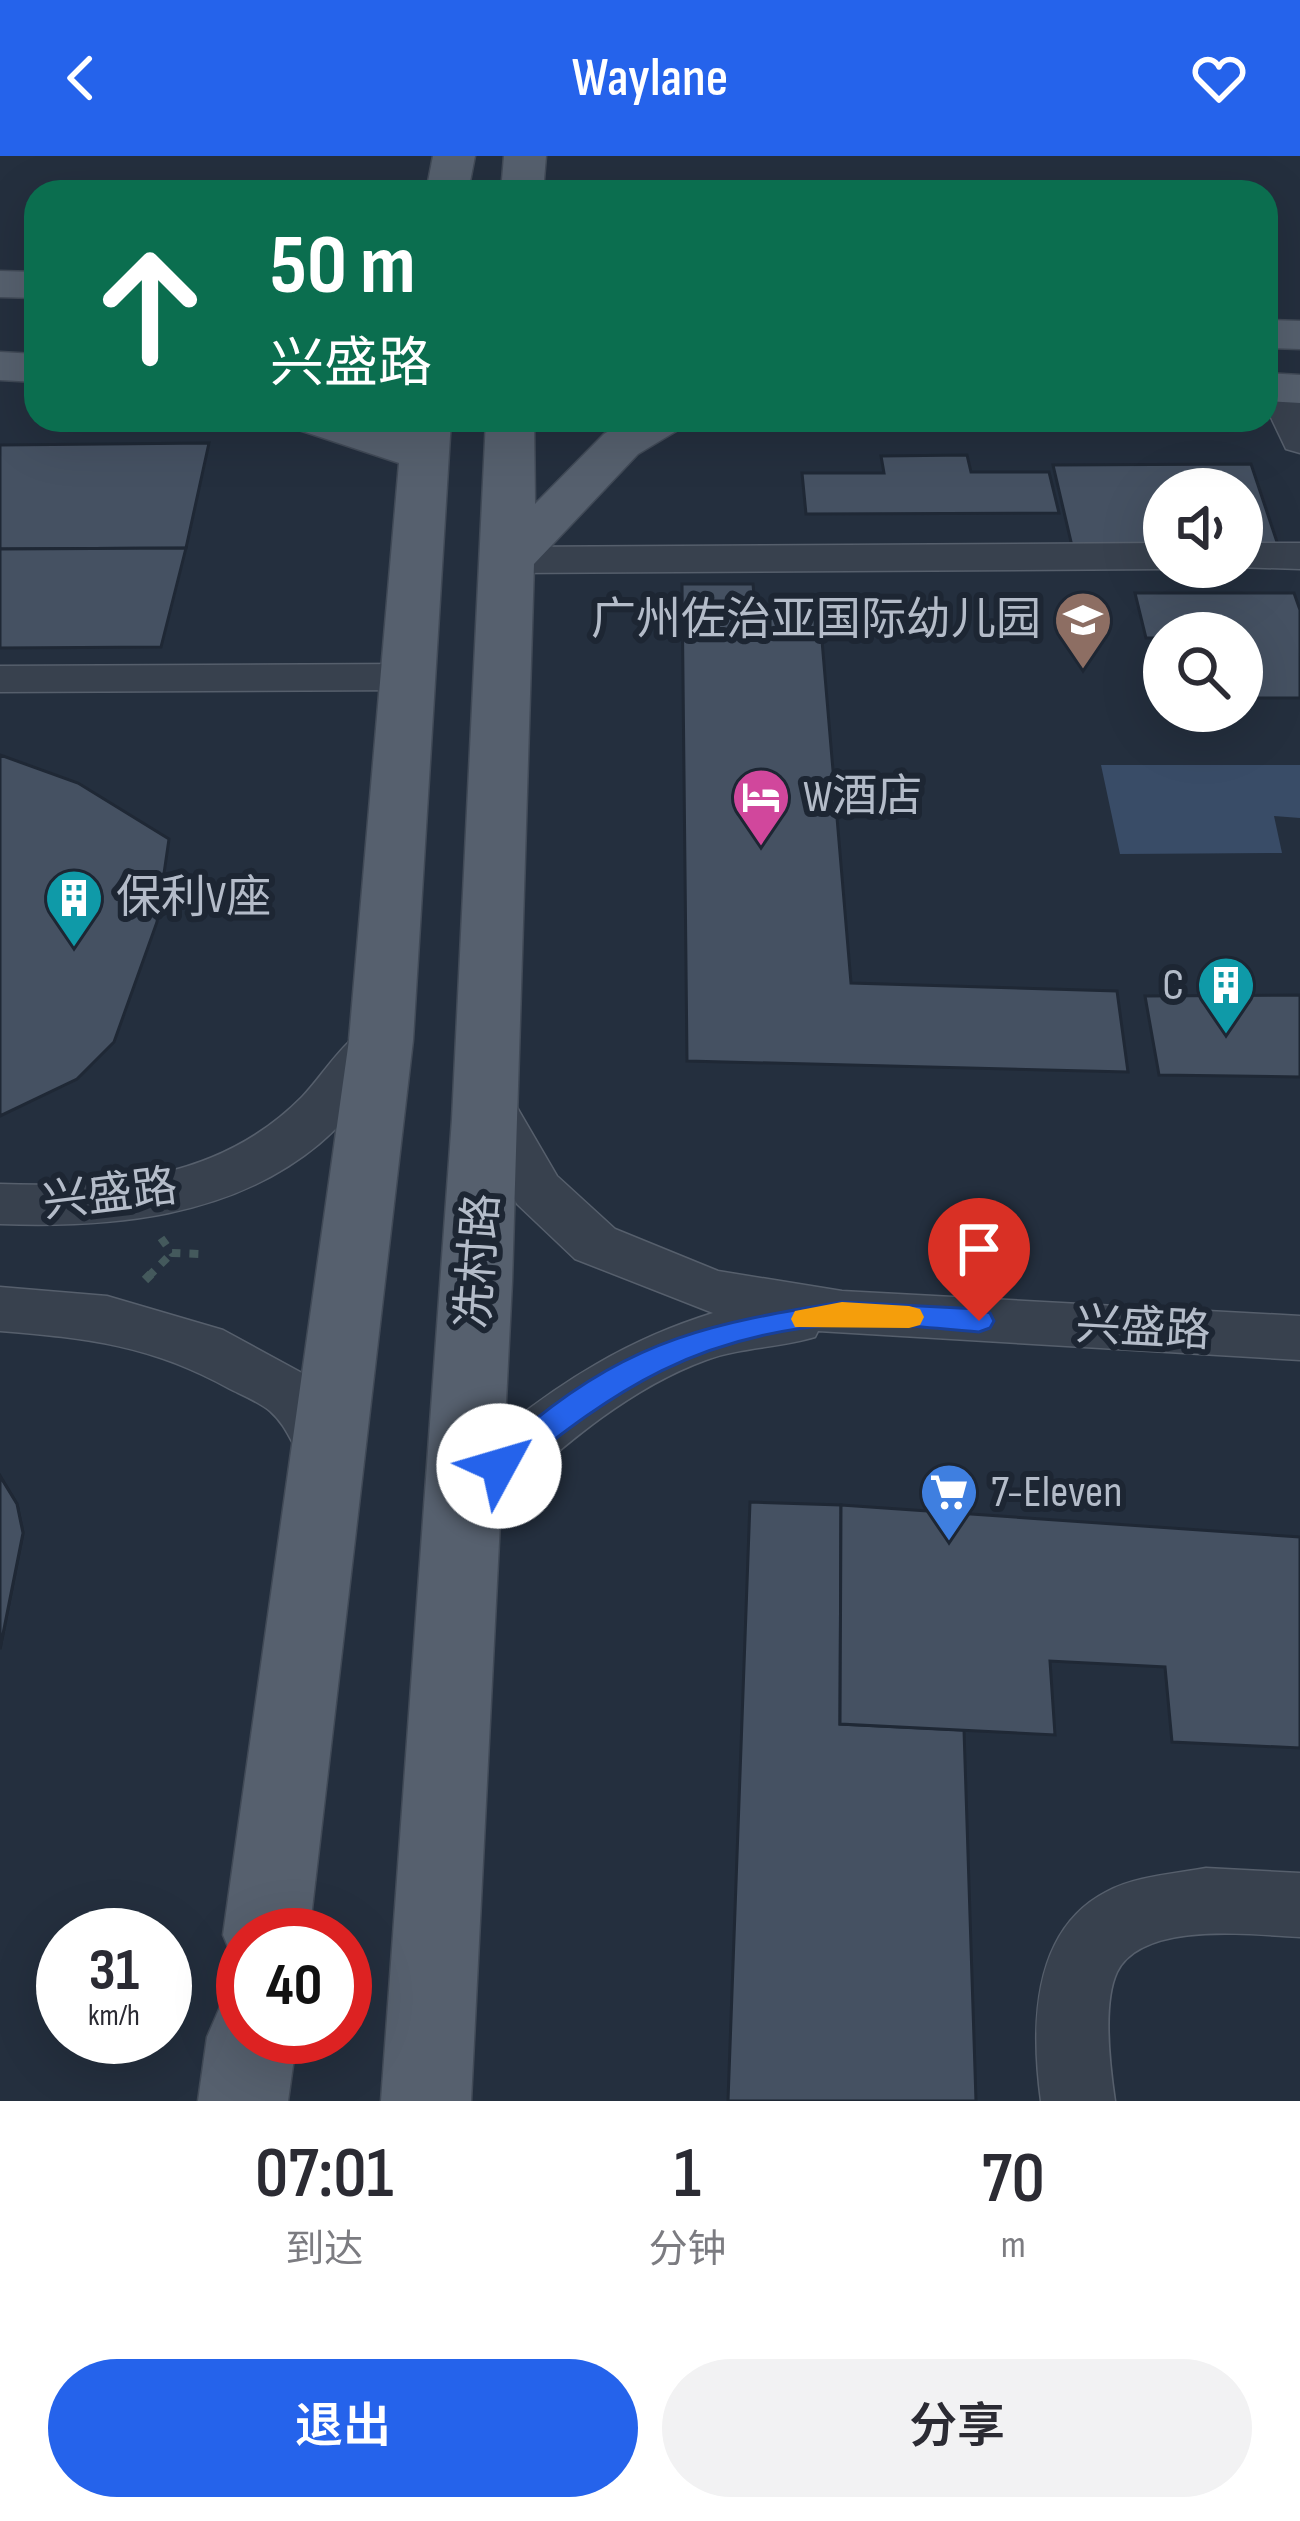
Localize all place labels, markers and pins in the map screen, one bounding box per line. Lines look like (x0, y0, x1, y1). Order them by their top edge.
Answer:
school or university icon: 广州佐治亚国际幼儿园 (1052, 589, 1114, 671)
place label: 广州佐治亚国际幼儿园 (591, 593, 1041, 648)
hotel icon: W酒店 (730, 766, 792, 848)
place label: W酒店 (803, 770, 922, 825)
building icon: 保利V座 (43, 867, 105, 949)
place label: 保利V座 (116, 871, 271, 926)
building icon: C (1195, 954, 1257, 1036)
place label: C (1162, 958, 1184, 1013)
pin (928, 1198, 1030, 1321)
supermarket icon: 7-Eleven (918, 1461, 980, 1543)
place label: 7-Eleven (991, 1465, 1122, 1520)

